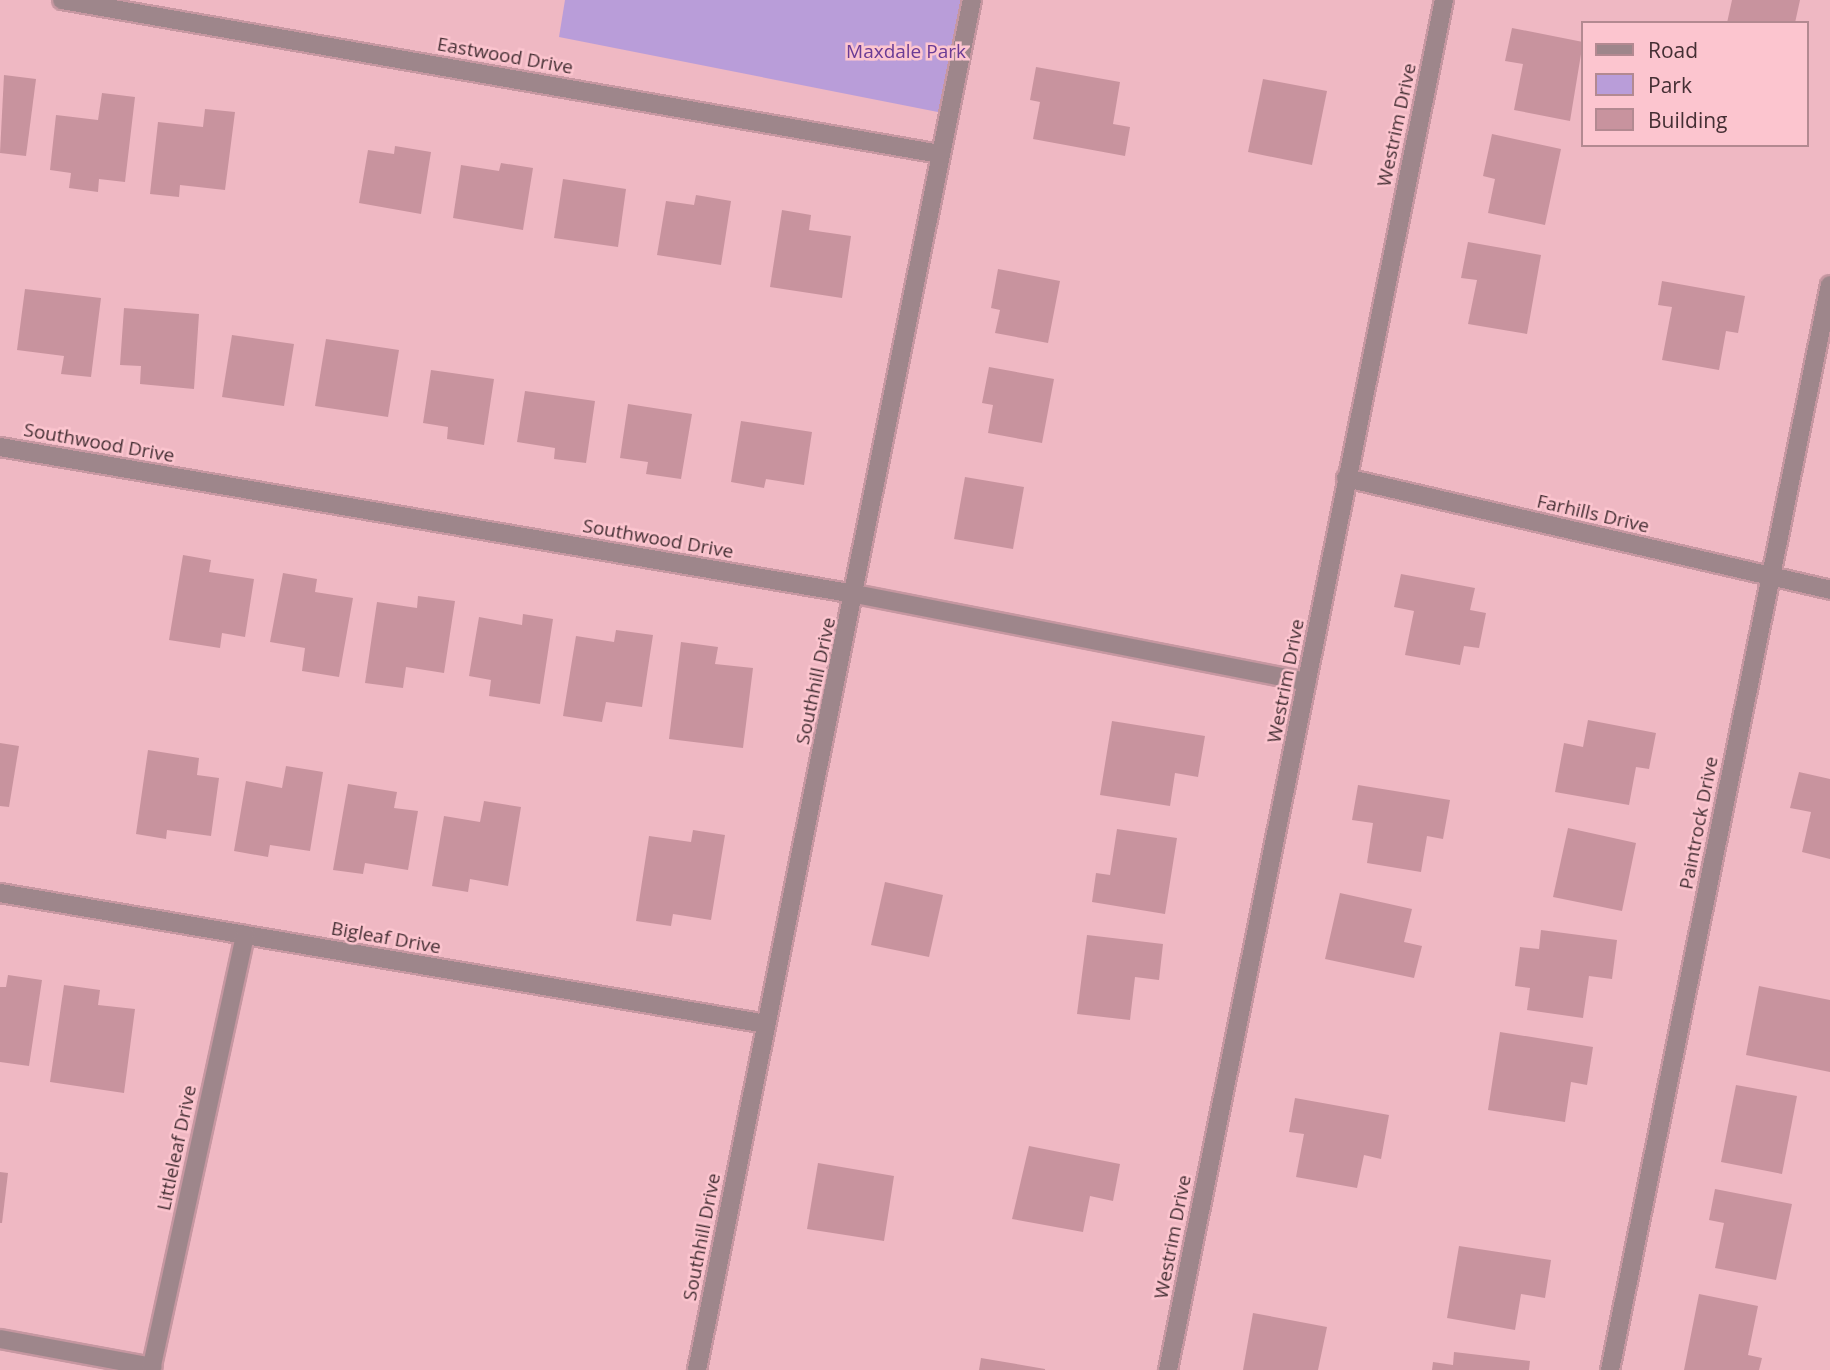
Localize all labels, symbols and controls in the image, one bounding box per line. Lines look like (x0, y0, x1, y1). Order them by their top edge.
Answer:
legend (1582, 21, 1809, 147)
street label: Eastwood Drive (435, 33, 575, 79)
text: Road (1648, 36, 1698, 64)
park label: Maxdale Park (846, 41, 966, 63)
street label: Westrim Drive (1373, 61, 1421, 189)
text: Park (1648, 71, 1692, 99)
text: Building (1648, 106, 1727, 134)
street label: Southwood Drive (22, 419, 176, 467)
street label: Farhills Drive (1535, 490, 1651, 538)
street label: Southwood Drive (581, 515, 735, 563)
street label: Southhill Drive (791, 615, 841, 747)
street label: Westrim Drive (1263, 617, 1309, 745)
street label: Paintrock Drive (1675, 755, 1723, 891)
street label: Bigleaf Drive (329, 917, 443, 959)
street label: Littleleaf Drive (153, 1083, 201, 1213)
street label: Southhill Drive (678, 1171, 726, 1303)
street label: Westrim Drive (1150, 1173, 1196, 1301)

